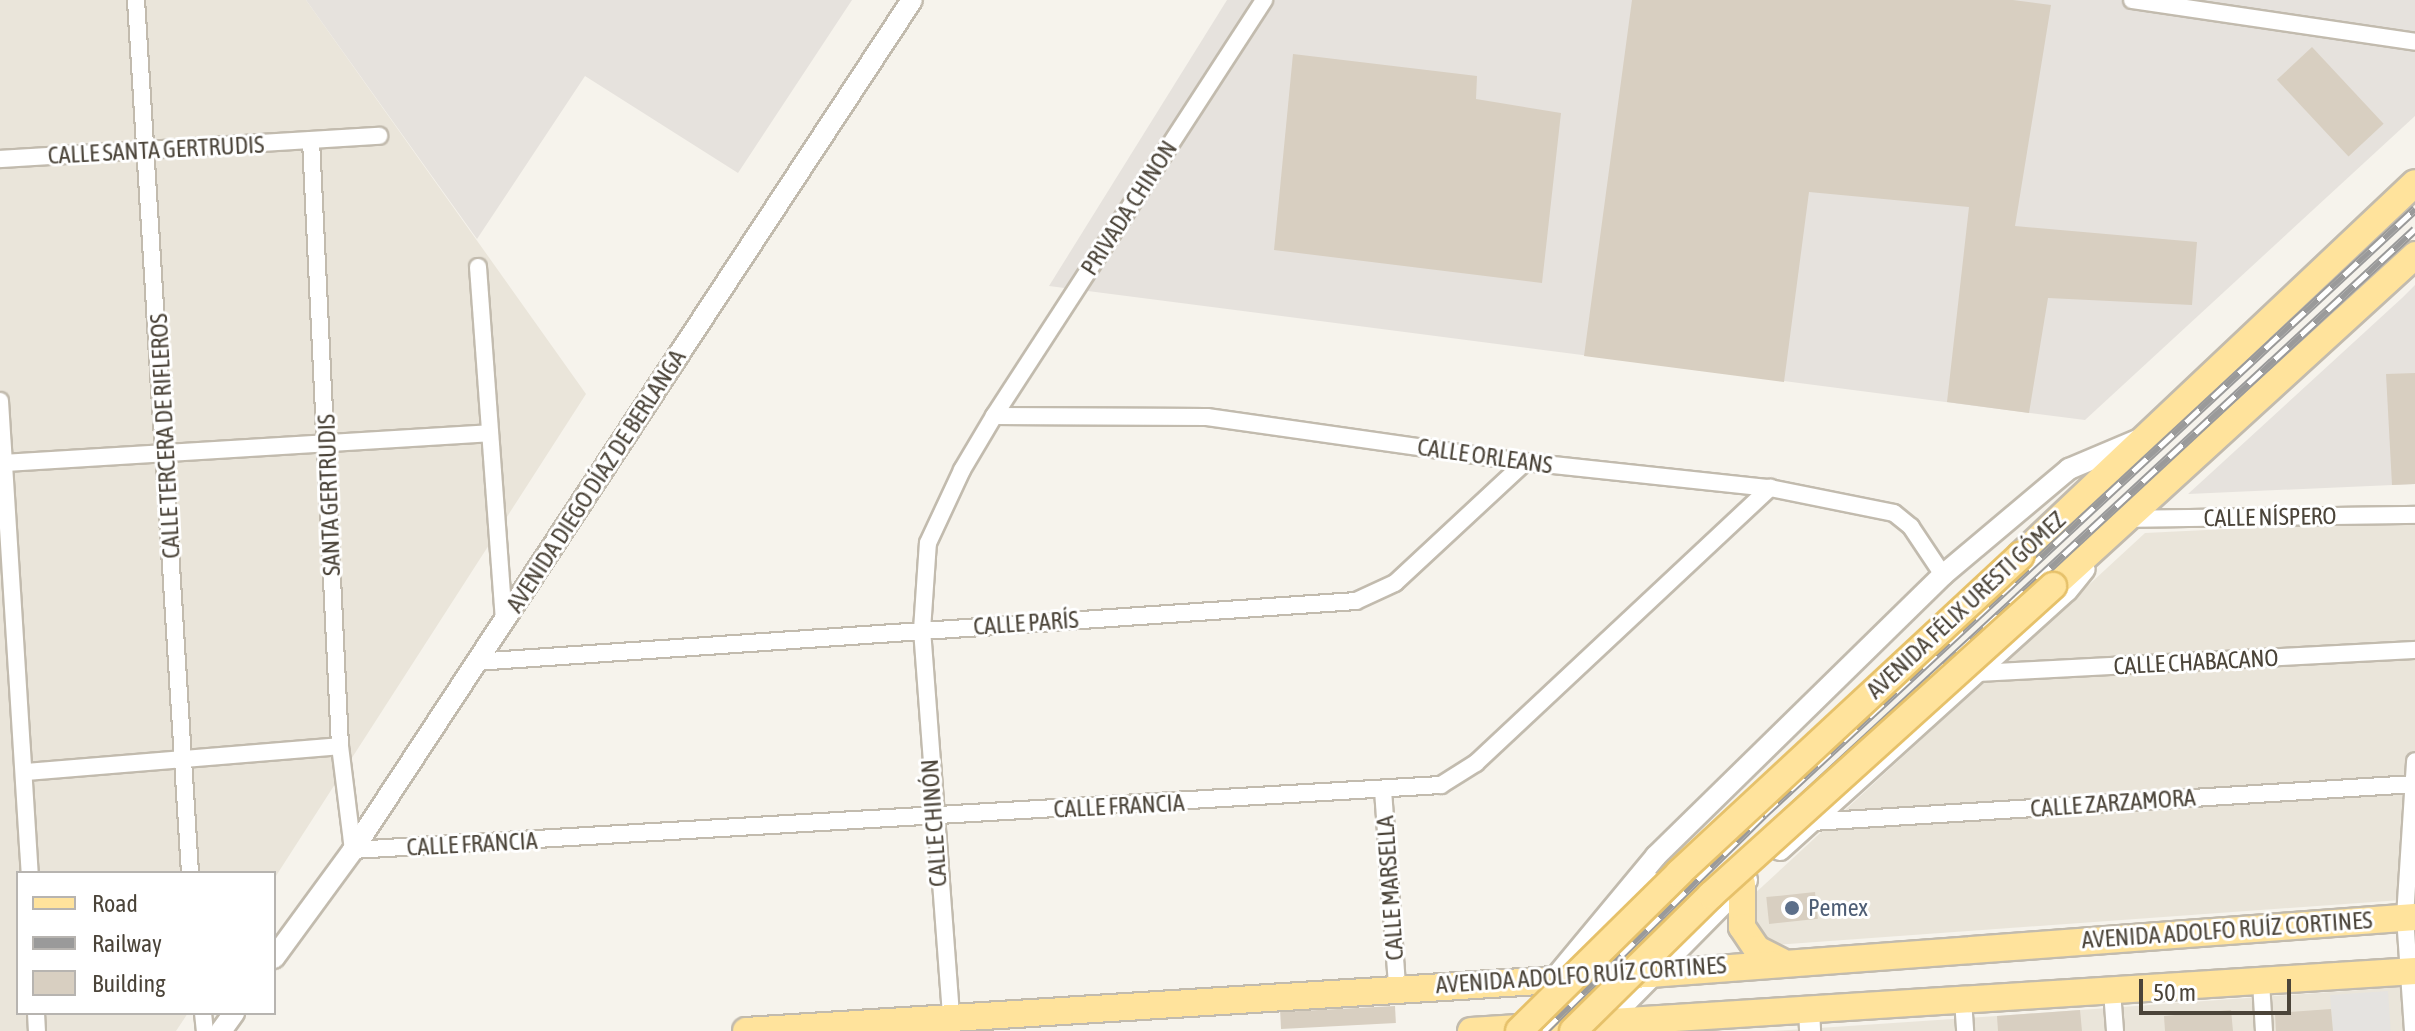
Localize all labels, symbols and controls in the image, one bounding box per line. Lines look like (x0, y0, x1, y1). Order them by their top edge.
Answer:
street label: CALLE SANTA GERTRUDIS (47, 130, 265, 170)
street label: PRIVADA CHINON (1075, 135, 1183, 281)
street label: CALLE TERCERA DE RIFLEROS (144, 313, 186, 559)
street label: AVENIDA DIEGO DÍAZ DE BERLANGA (500, 344, 692, 618)
street label: SANTA GERTRUDIS (312, 414, 346, 576)
street label: CALLE ORLEANS (1416, 432, 1554, 480)
street label: CALLE NÍSPERO (2203, 501, 2337, 533)
street label: AVENIDA FÉLIX URESTI GÓMEZ (1860, 505, 2072, 705)
street label: CALLE PARÍS (972, 605, 1080, 641)
street label: CALLE CHABACANO (2113, 643, 2279, 681)
street label: CALLE CHINÓN (915, 758, 953, 888)
street label: CALLE ZARZAMORA (2029, 783, 2197, 823)
street label: CALLE FRANCIA (1053, 788, 1185, 824)
street label: CALLE MARSELLA (1371, 815, 1409, 961)
street label: CALLE FRANCIA (406, 826, 538, 862)
legend (16, 871, 276, 1015)
text: Road (92, 890, 138, 917)
place label: Pemex (1808, 894, 1868, 922)
marker: Pemex (1783, 899, 1801, 917)
street label: AVENIDA ADOLFO RUÍZ CORTINES (2081, 905, 2373, 955)
text: Railway (92, 930, 162, 957)
street label: AVENIDA ADOLFO RUÍZ CORTINES (1435, 950, 1727, 1000)
scale bar (2143, 963, 2295, 1013)
text: Building (92, 970, 165, 997)
text: 50 m (2153, 979, 2196, 1006)

